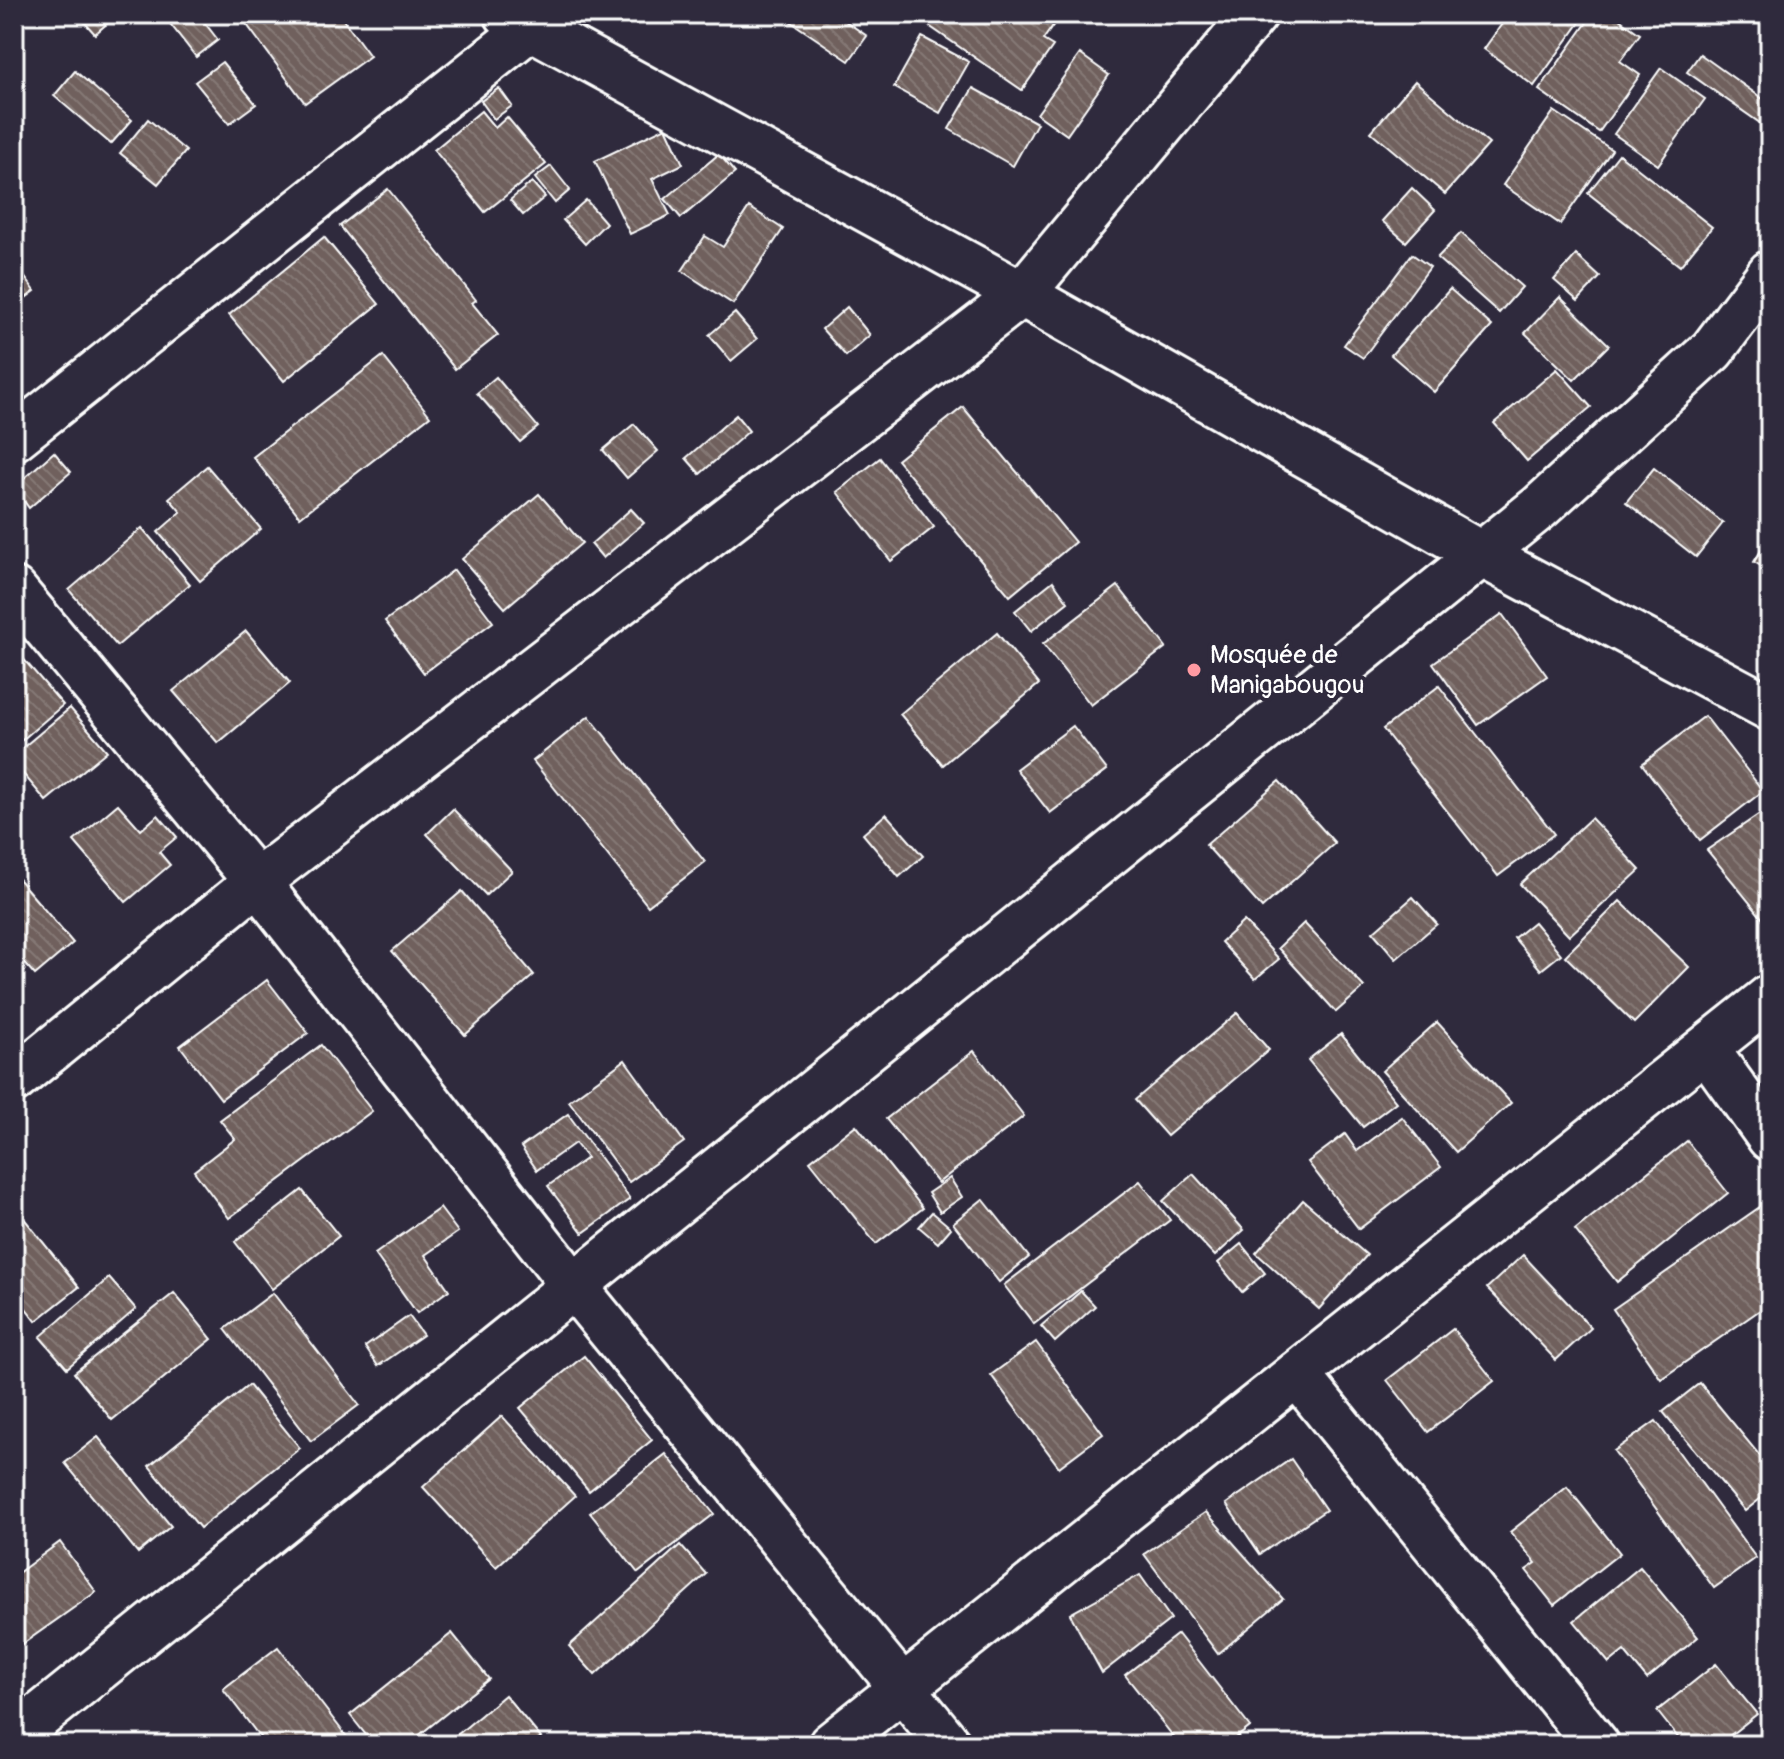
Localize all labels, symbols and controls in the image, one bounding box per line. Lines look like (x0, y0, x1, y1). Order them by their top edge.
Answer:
place label: Mosquée de Manigabougou (1210, 639, 1364, 701)
marker: Mosquée de Manigabougou (1185, 661, 1203, 679)

